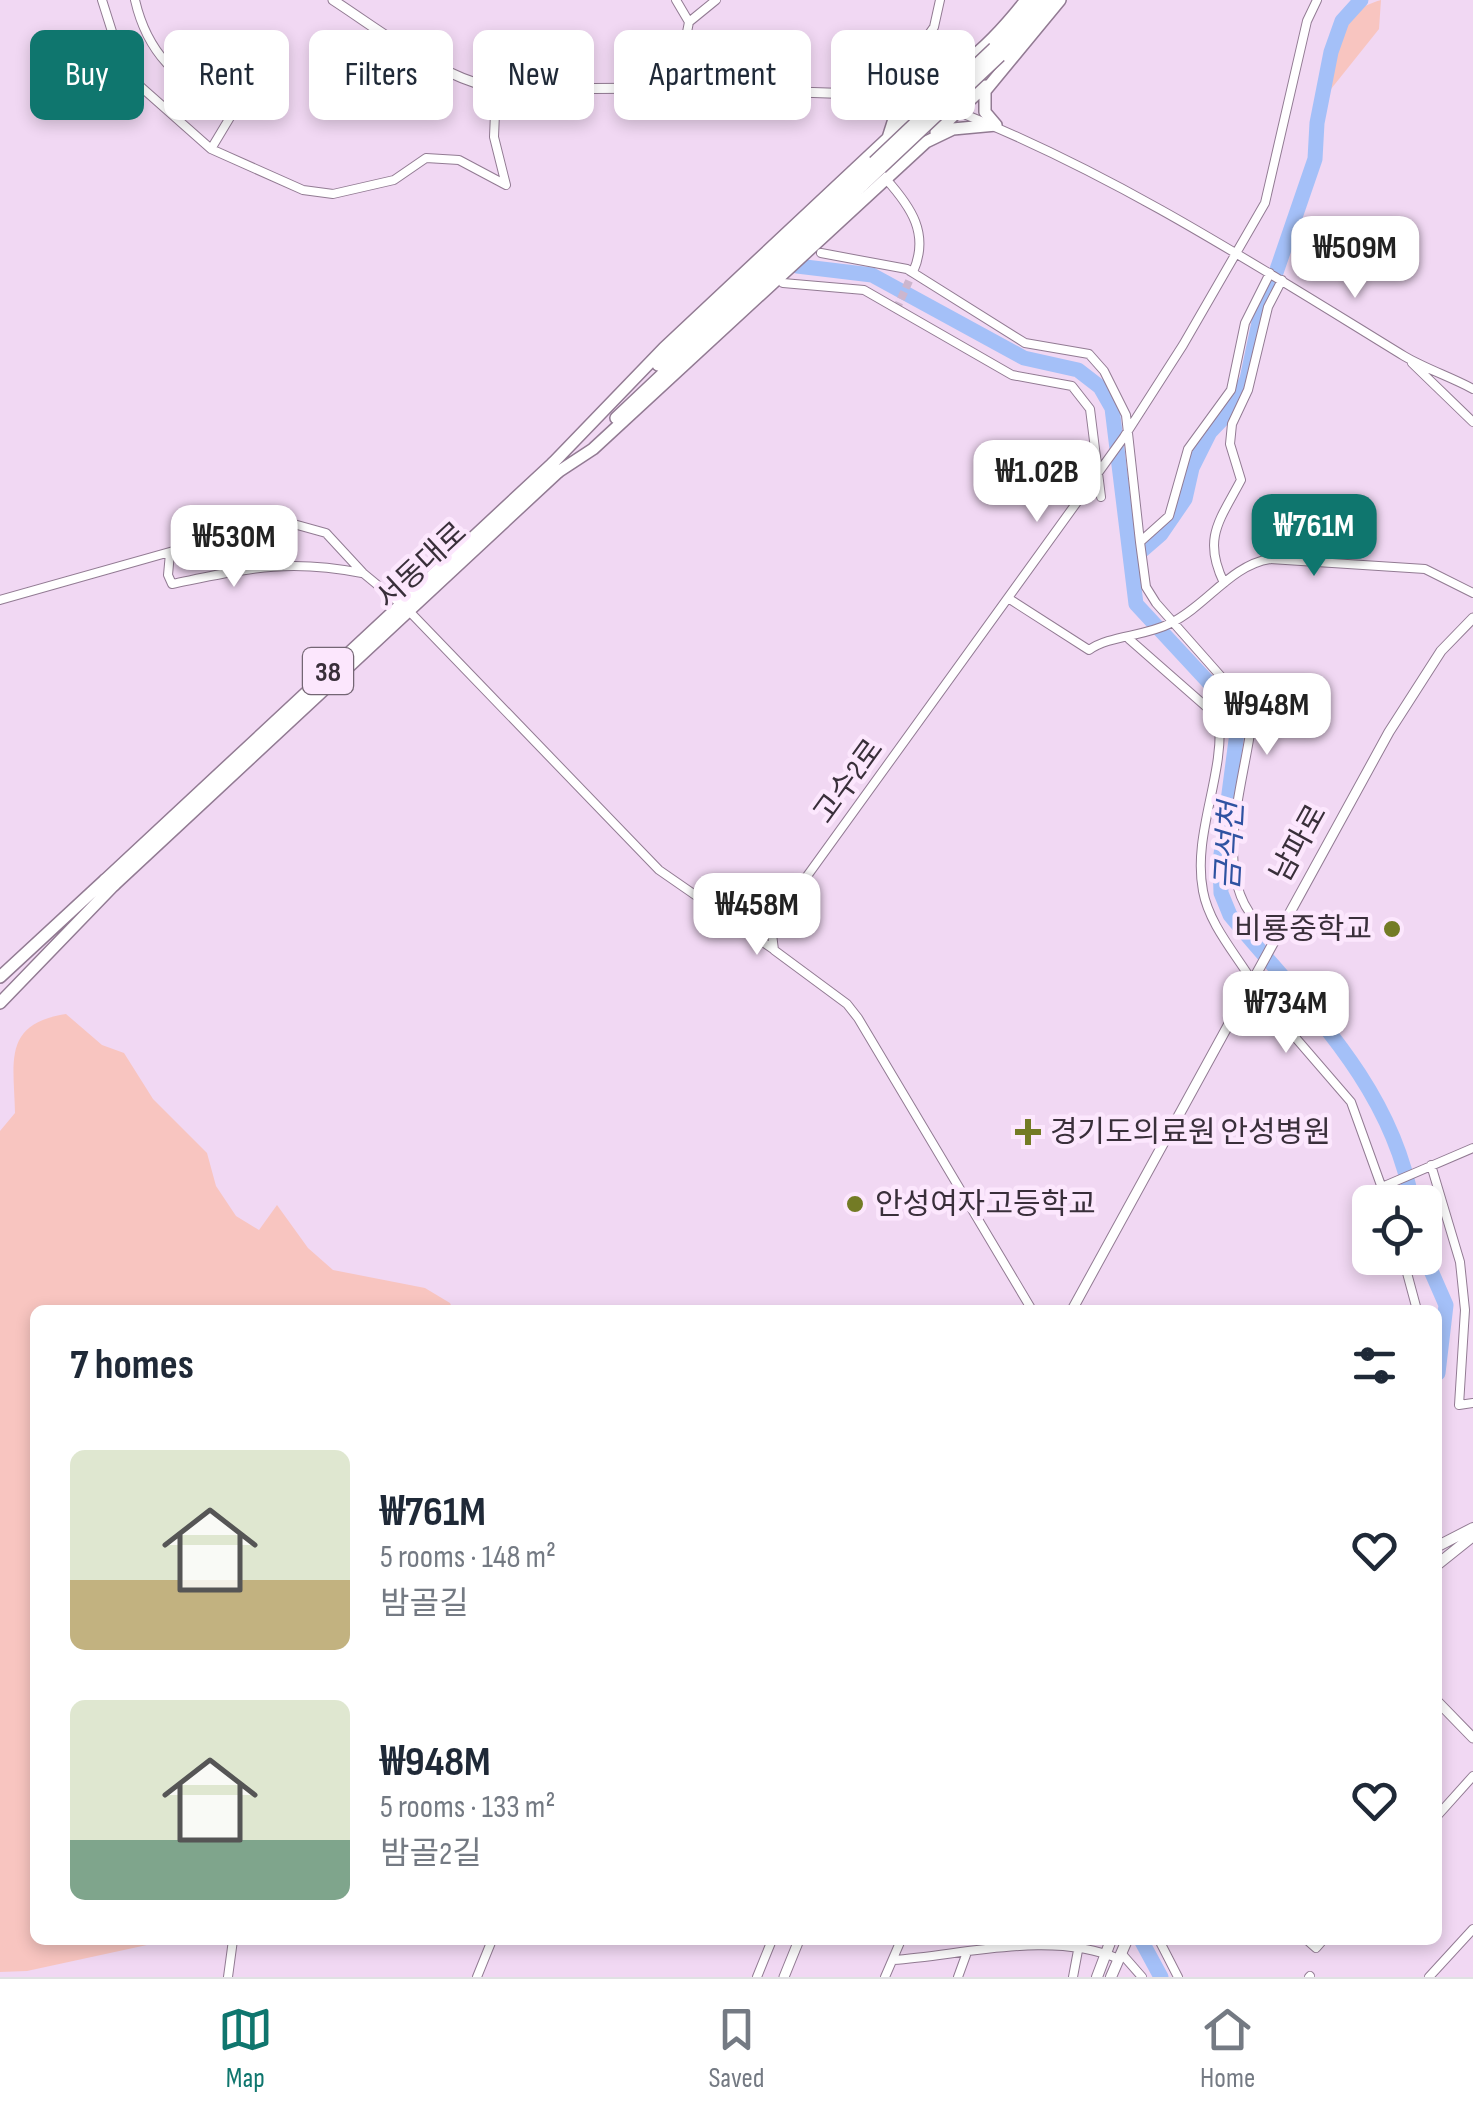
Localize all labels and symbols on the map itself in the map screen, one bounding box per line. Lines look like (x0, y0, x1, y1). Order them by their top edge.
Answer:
pin: ₩509M (1285, 216, 1425, 301)
pin: ₩1.02B (956, 440, 1118, 525)
pin: ₩761M (1244, 494, 1384, 579)
pin: ₩530M (164, 505, 304, 590)
street label: 서동대로 (369, 515, 474, 617)
road number: 38 (303, 648, 353, 694)
pin: ₩948M (1197, 673, 1337, 758)
street label: 고수2로 (806, 733, 891, 831)
water label: 금석천 (1209, 797, 1252, 891)
street label: 남파로 (1263, 799, 1335, 888)
pin: ₩458M (687, 873, 827, 958)
place label: 비룡중학교 (1234, 912, 1372, 948)
marker: 비룡중학교 (1381, 918, 1403, 940)
pin: ₩734M (1216, 971, 1356, 1056)
place label: 경기도의료원 안성병원 (1050, 1115, 1331, 1151)
marker: 경기도의료원 안성병원 (1015, 1119, 1041, 1145)
place label: 안성여자고등학교 (875, 1187, 1096, 1223)
marker: 안성여자고등학교 (844, 1193, 866, 1215)

